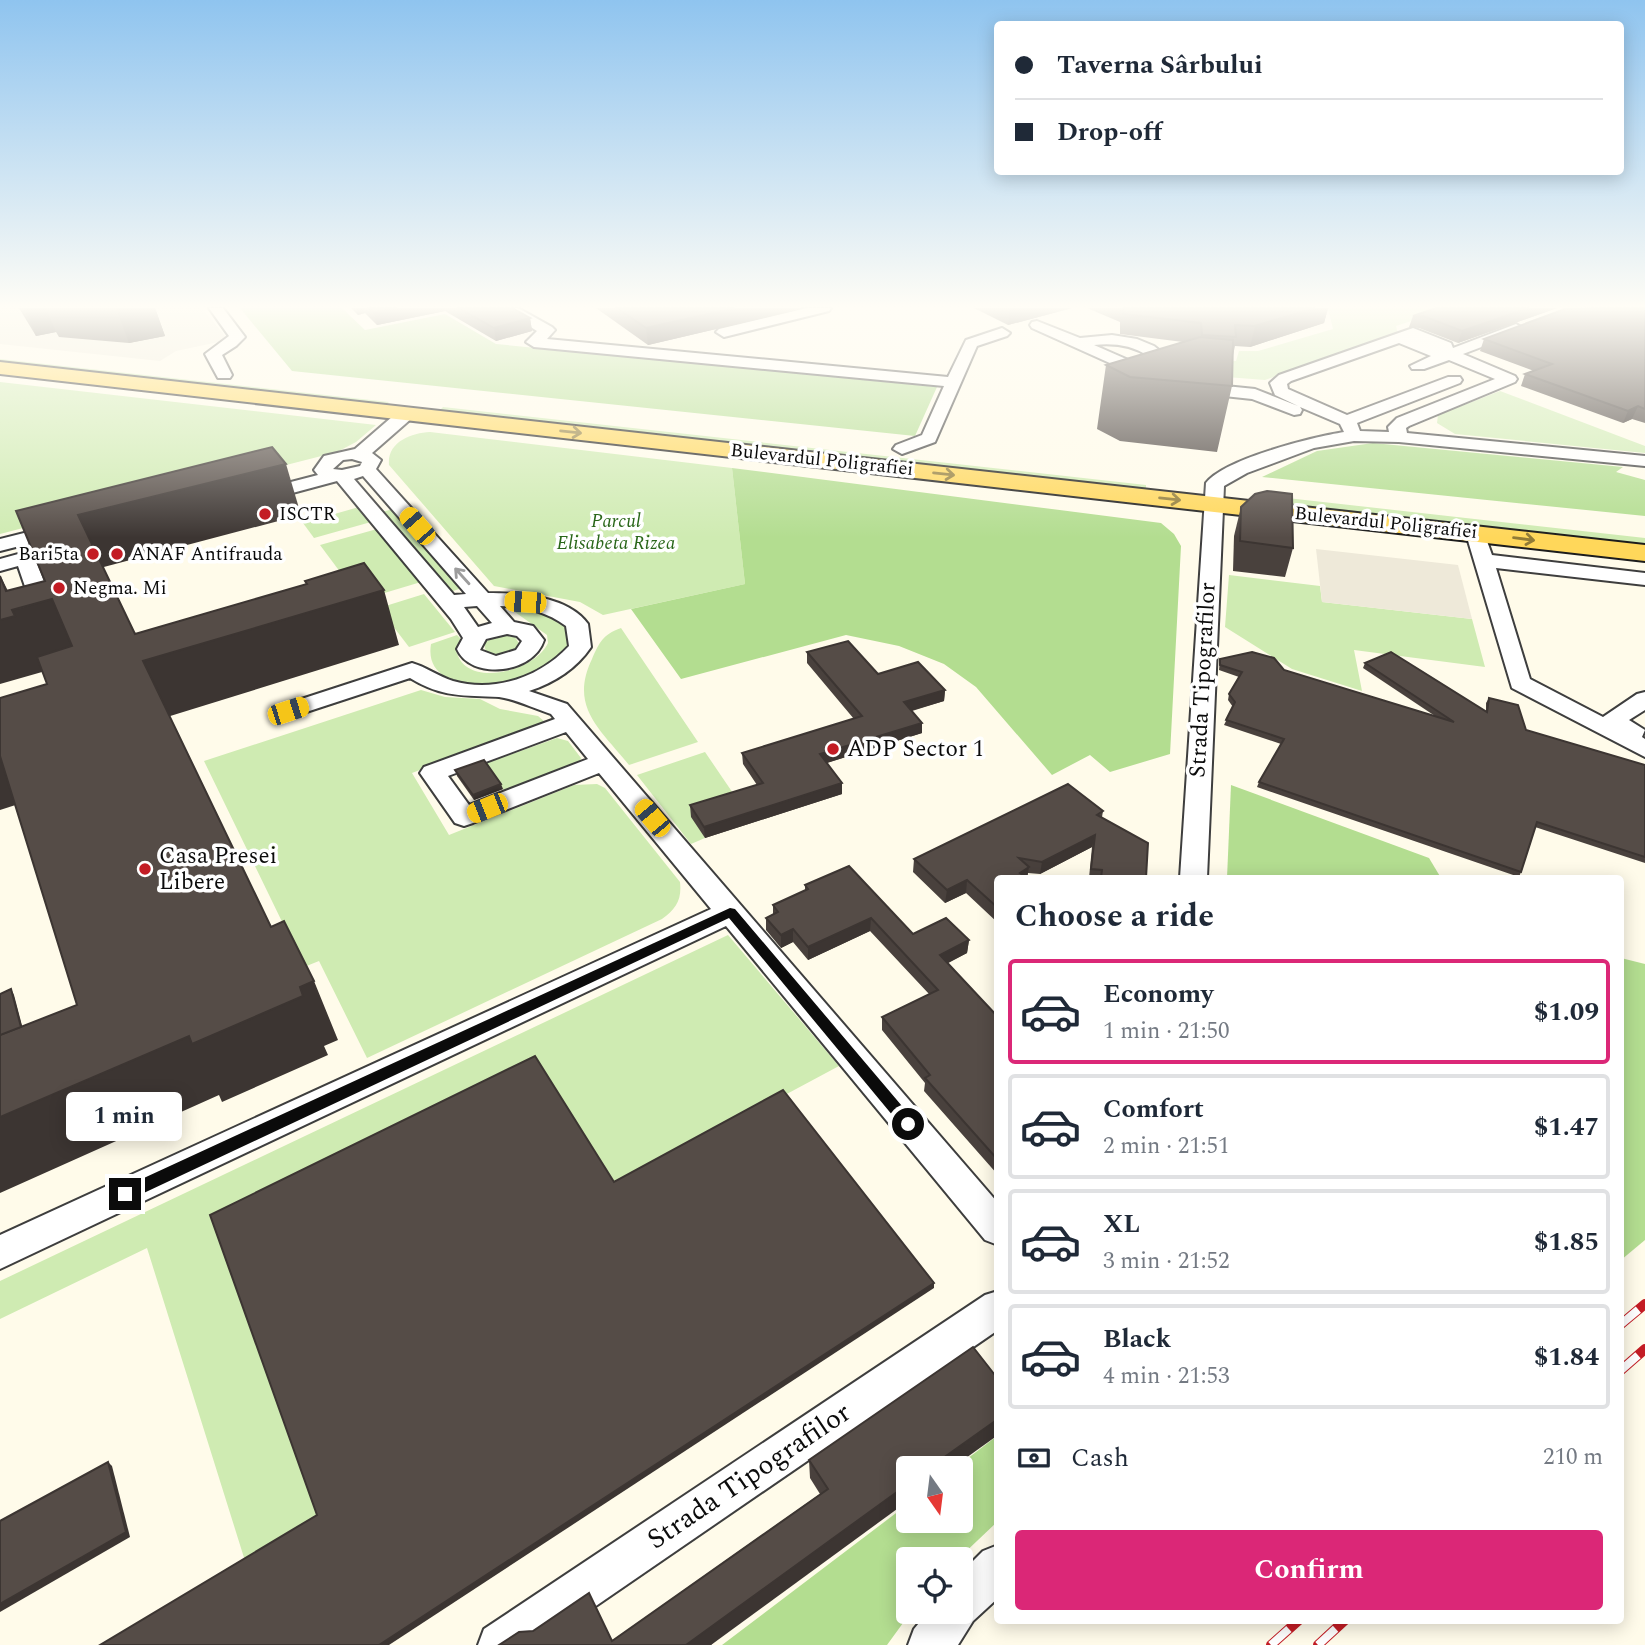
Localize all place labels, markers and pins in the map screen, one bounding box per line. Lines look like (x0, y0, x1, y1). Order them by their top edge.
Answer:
place label: ISCTR (279, 500, 336, 529)
marker: ISCTR (257, 506, 273, 522)
place label: Bari5ta (18, 540, 80, 569)
place label: ANAF Antifrauda (131, 540, 283, 569)
marker: Bari5ta (85, 546, 101, 562)
marker: ANAF Antifrauda (109, 546, 125, 562)
place label: Negma. Mi (73, 574, 167, 603)
marker: Negma. Mi (51, 580, 67, 596)
place label: ADP Sector 1 (847, 732, 984, 767)
marker: ADP Sector 1 (825, 741, 841, 757)
place label: Casa Presei Libere (159, 839, 277, 900)
marker: Casa Presei Libere (137, 861, 153, 877)

